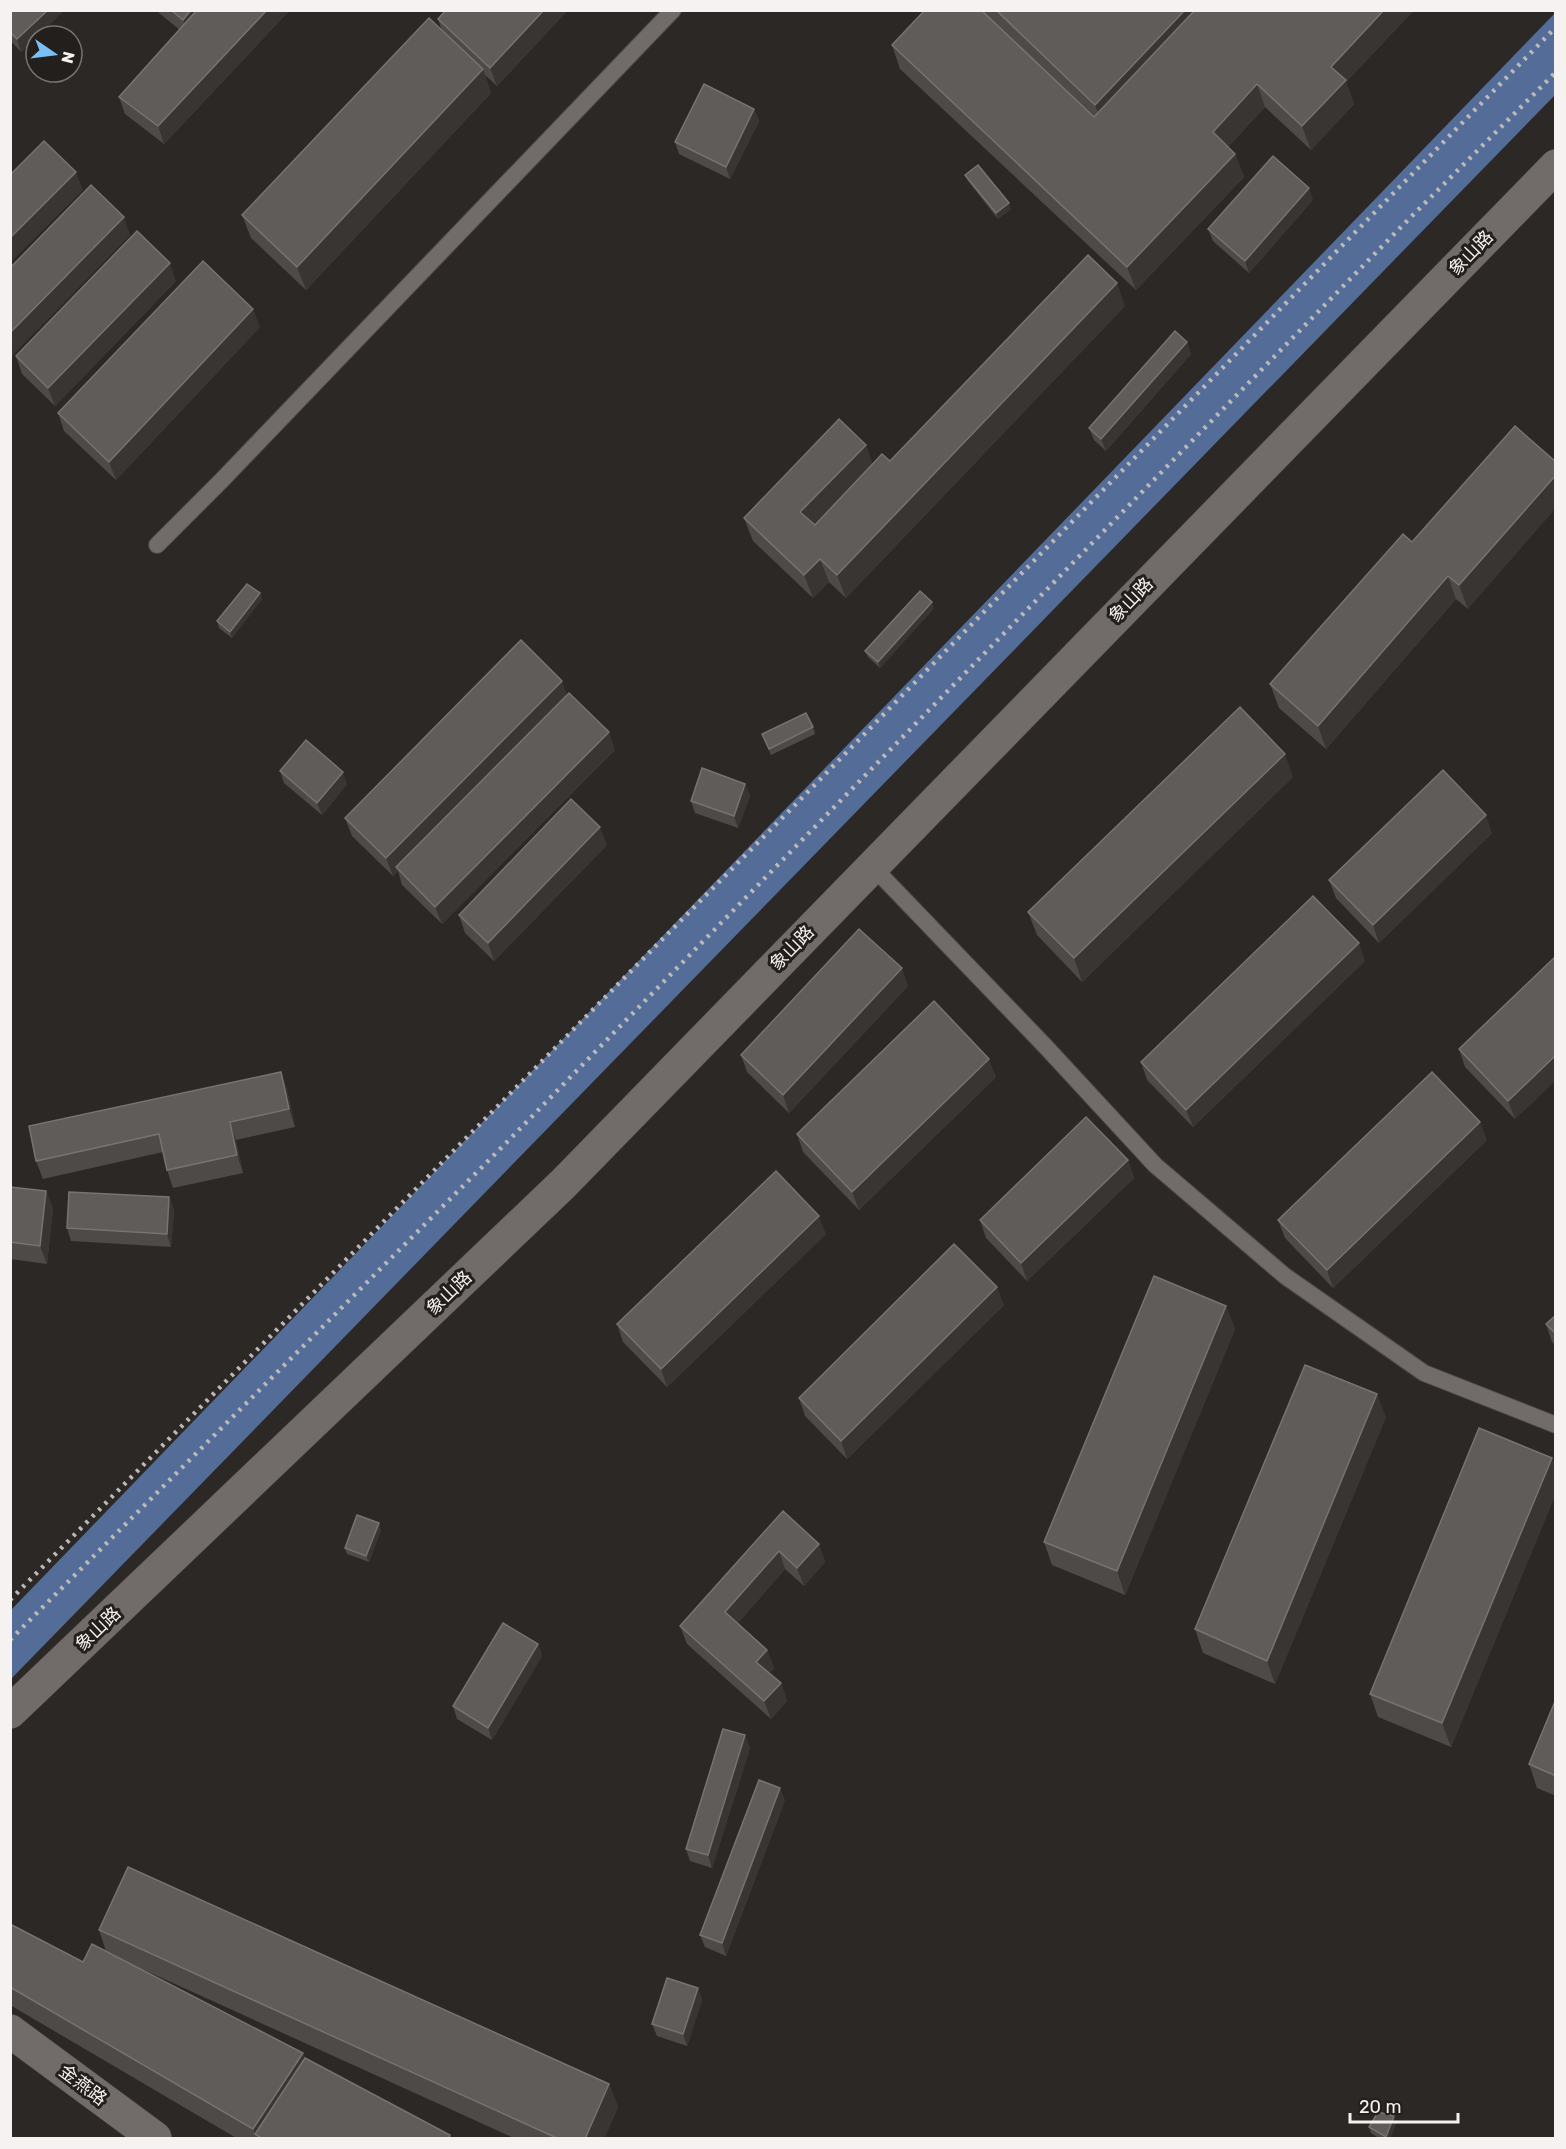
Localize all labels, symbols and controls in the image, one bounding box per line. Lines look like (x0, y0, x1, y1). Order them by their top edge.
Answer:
north arrow (24, 24, 84, 84)
text: N (57, 50, 79, 65)
street label: 象山路 (1444, 226, 1498, 280)
street label: 象山路 (1104, 573, 1158, 627)
street label: 象山路 (765, 921, 819, 975)
street label: 象山路 (422, 1266, 476, 1320)
street label: 象山路 (71, 1602, 125, 1656)
street label: 金燕路 (55, 2060, 111, 2110)
scale bar (1350, 2086, 1458, 2124)
text: 20 m (1359, 2096, 1401, 2118)

